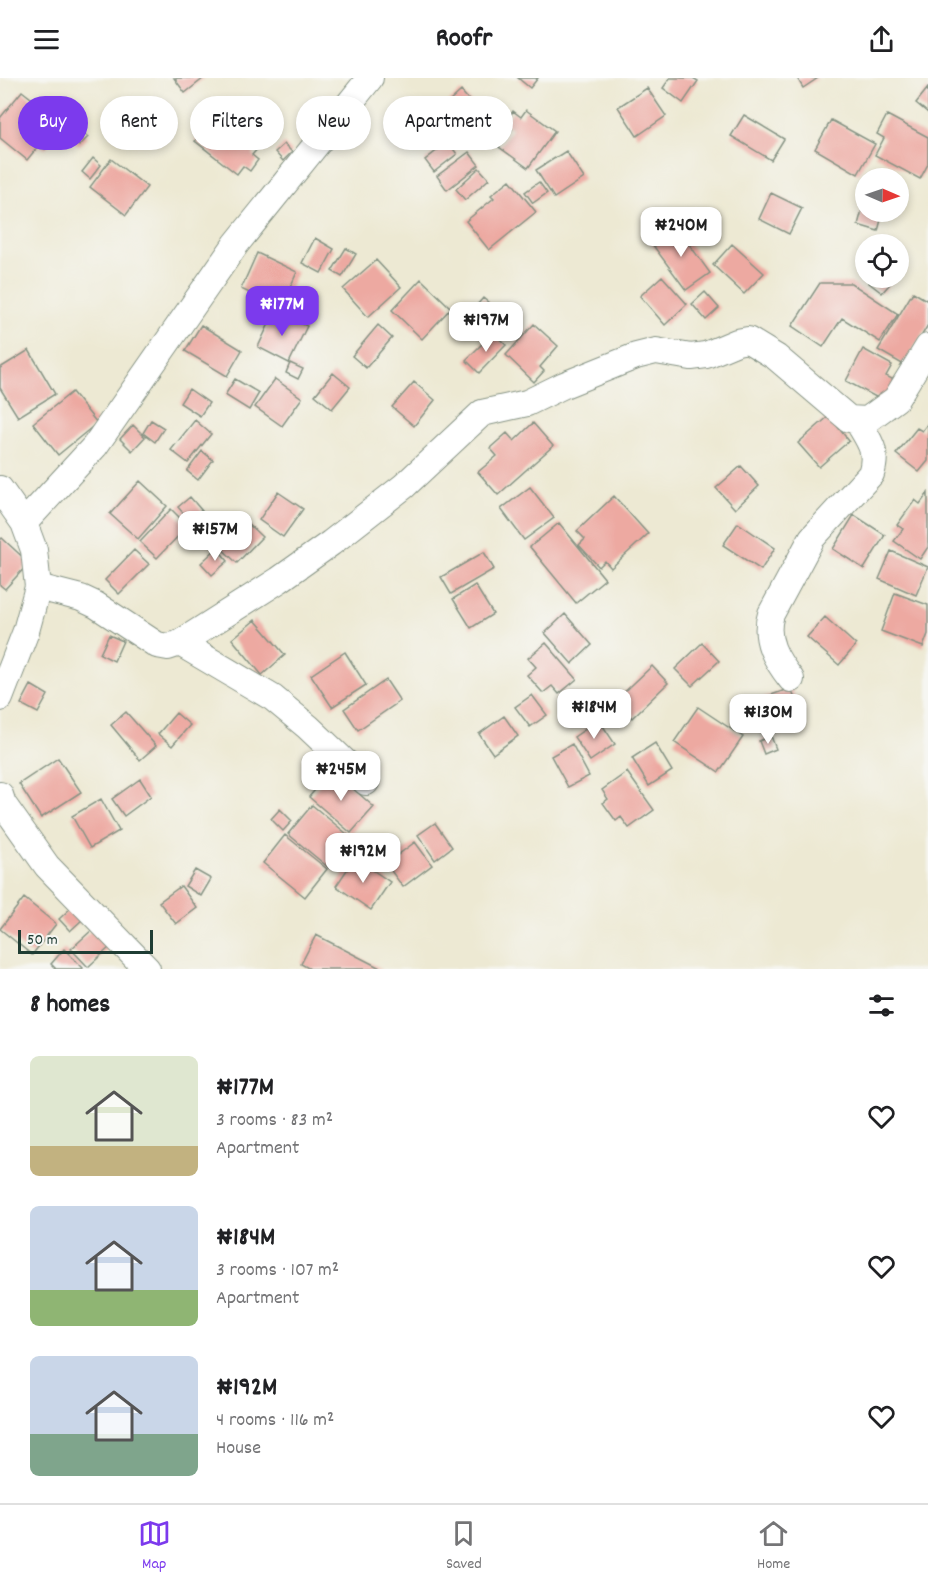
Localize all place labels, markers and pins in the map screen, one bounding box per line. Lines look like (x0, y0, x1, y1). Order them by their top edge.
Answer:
pin: ₦240M (639, 207, 723, 258)
pin: ₦177M (240, 286, 324, 337)
pin: ₦197M (444, 302, 528, 353)
pin: ₦157M (173, 511, 257, 562)
pin: ₦184M (552, 689, 636, 740)
pin: ₦130M (726, 694, 810, 745)
pin: ₦245M (299, 751, 383, 802)
pin: ₦192M (321, 833, 405, 884)

